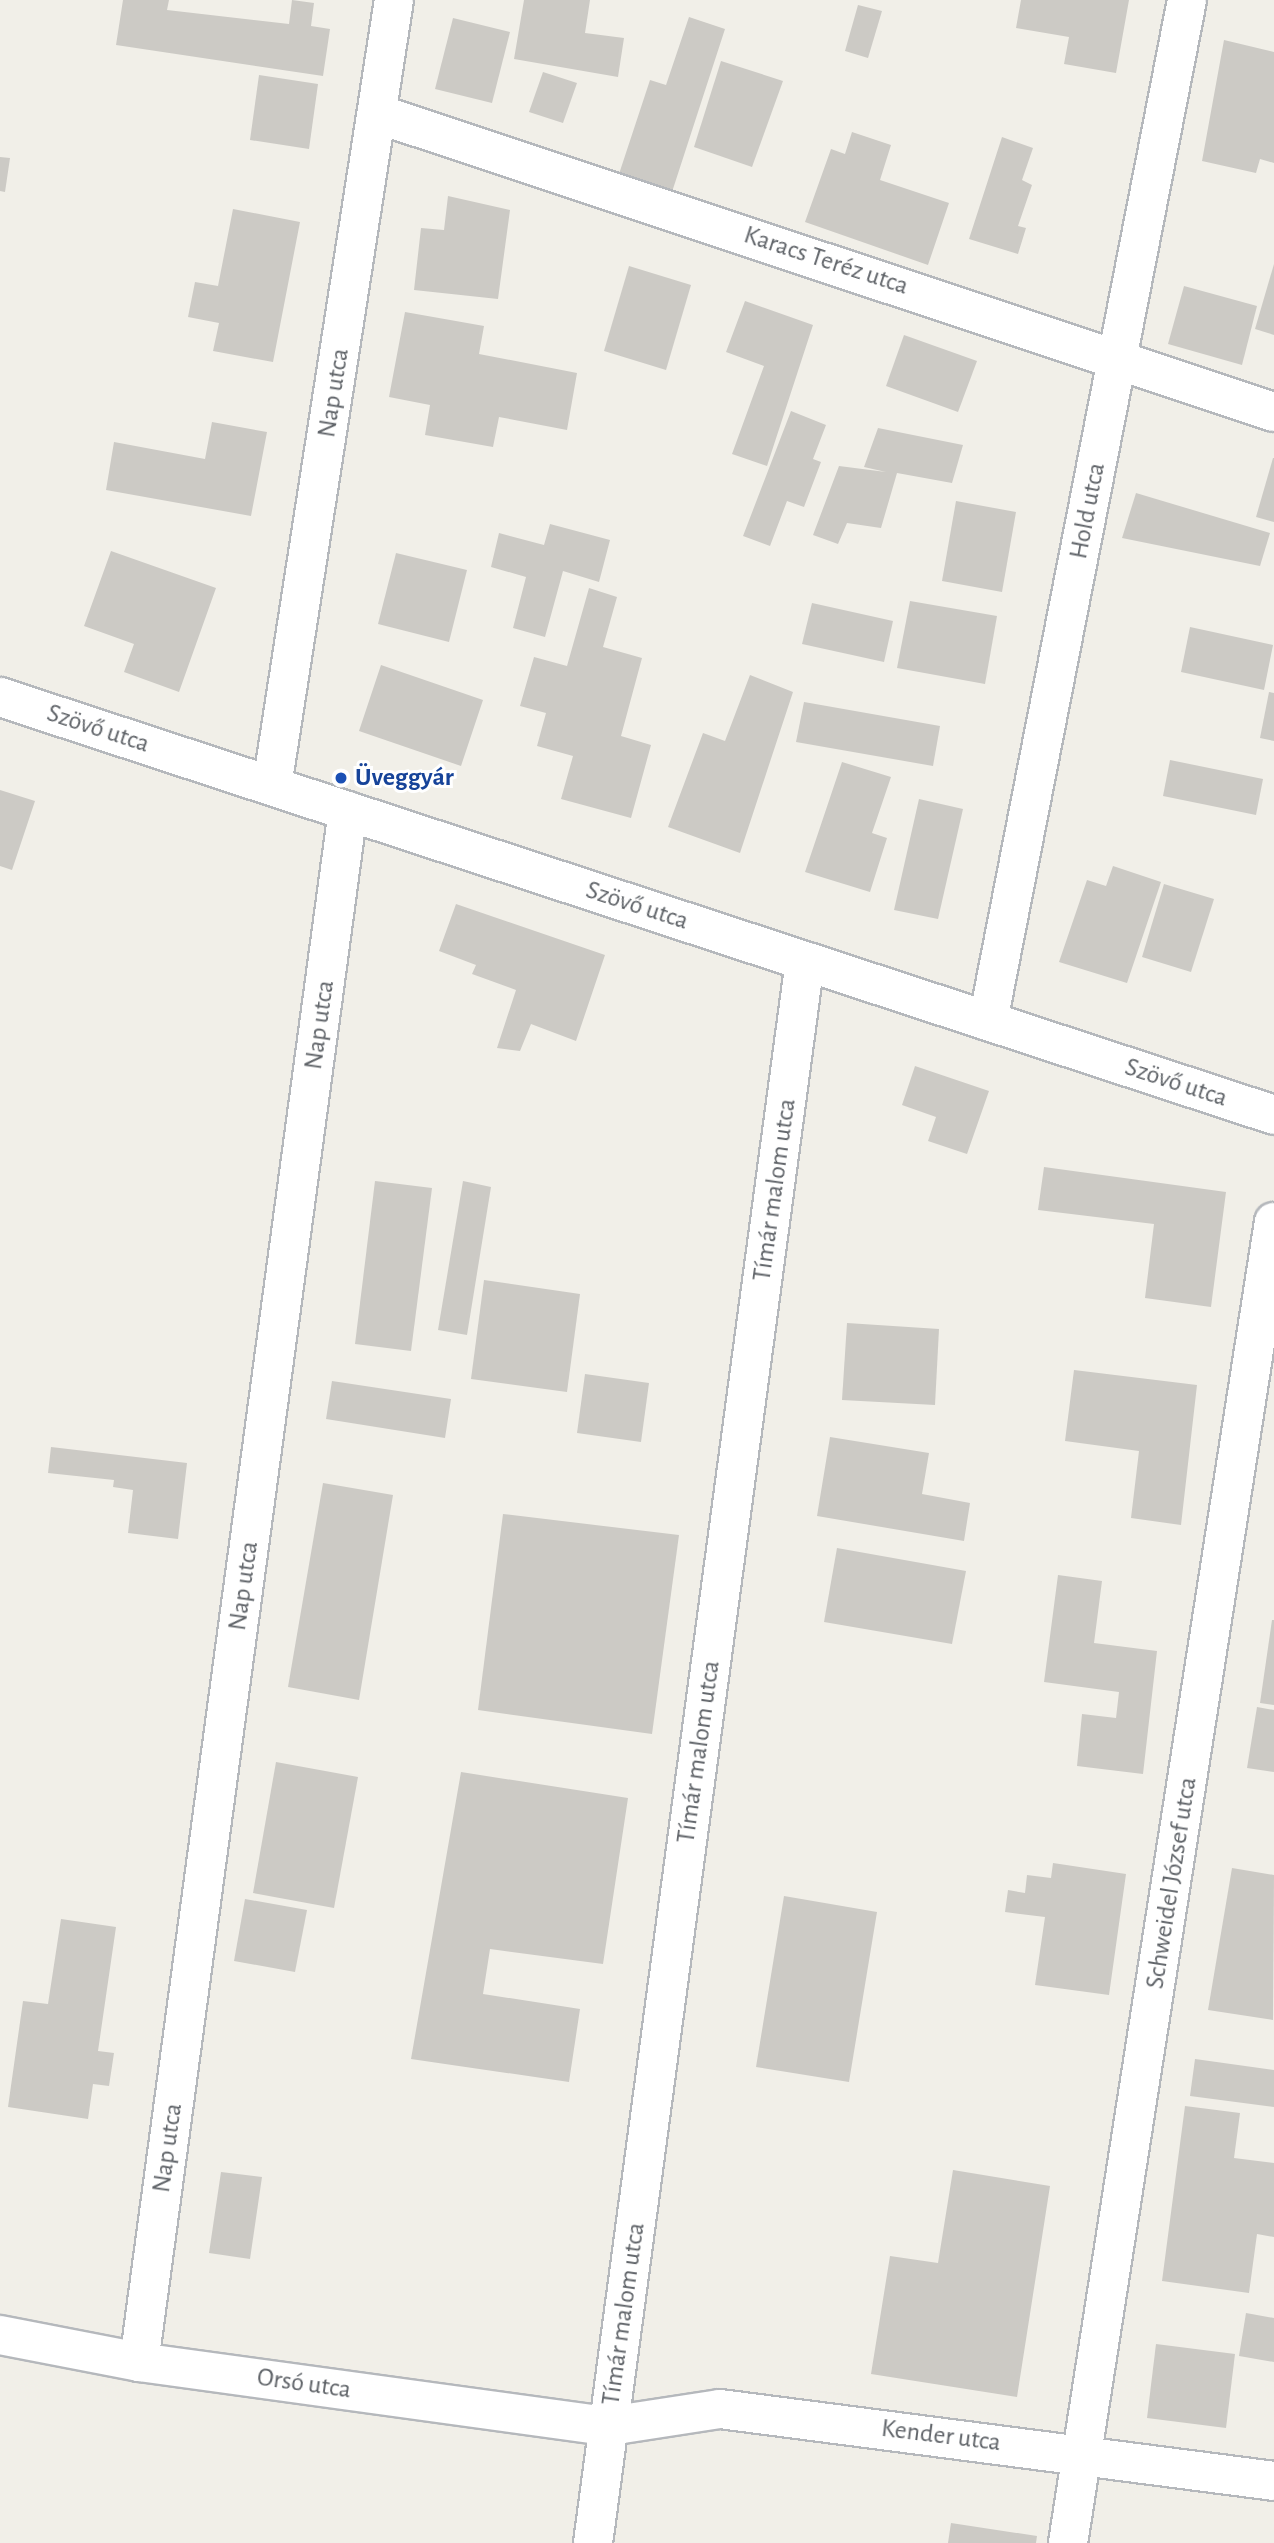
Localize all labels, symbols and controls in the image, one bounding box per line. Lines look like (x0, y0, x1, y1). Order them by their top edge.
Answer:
street label: Karacs Teréz utca (740, 220, 912, 302)
street label: Nap utca (312, 346, 356, 440)
street label: Hold utca (1063, 460, 1113, 562)
street label: Szövő utca (43, 698, 153, 760)
place label: Üveggyár (355, 762, 454, 794)
marker: Üveggyár (333, 770, 349, 786)
street label: Szövő utca (582, 875, 692, 937)
street label: Nap utca (298, 978, 342, 1072)
street label: Szövő utca (1121, 1052, 1231, 1114)
street label: Tímár malom utca (747, 1097, 803, 1283)
street label: Nap utca (222, 1539, 266, 1633)
street label: Tímár malom utca (671, 1659, 727, 1845)
street label: Schweidel József utca (1140, 1775, 1204, 1991)
street label: Nap utca (146, 2101, 190, 2195)
street label: Tímár malom utca (596, 2221, 652, 2407)
street label: Orsó utca (255, 2362, 353, 2406)
street label: Kender utca (879, 2413, 1003, 2459)

